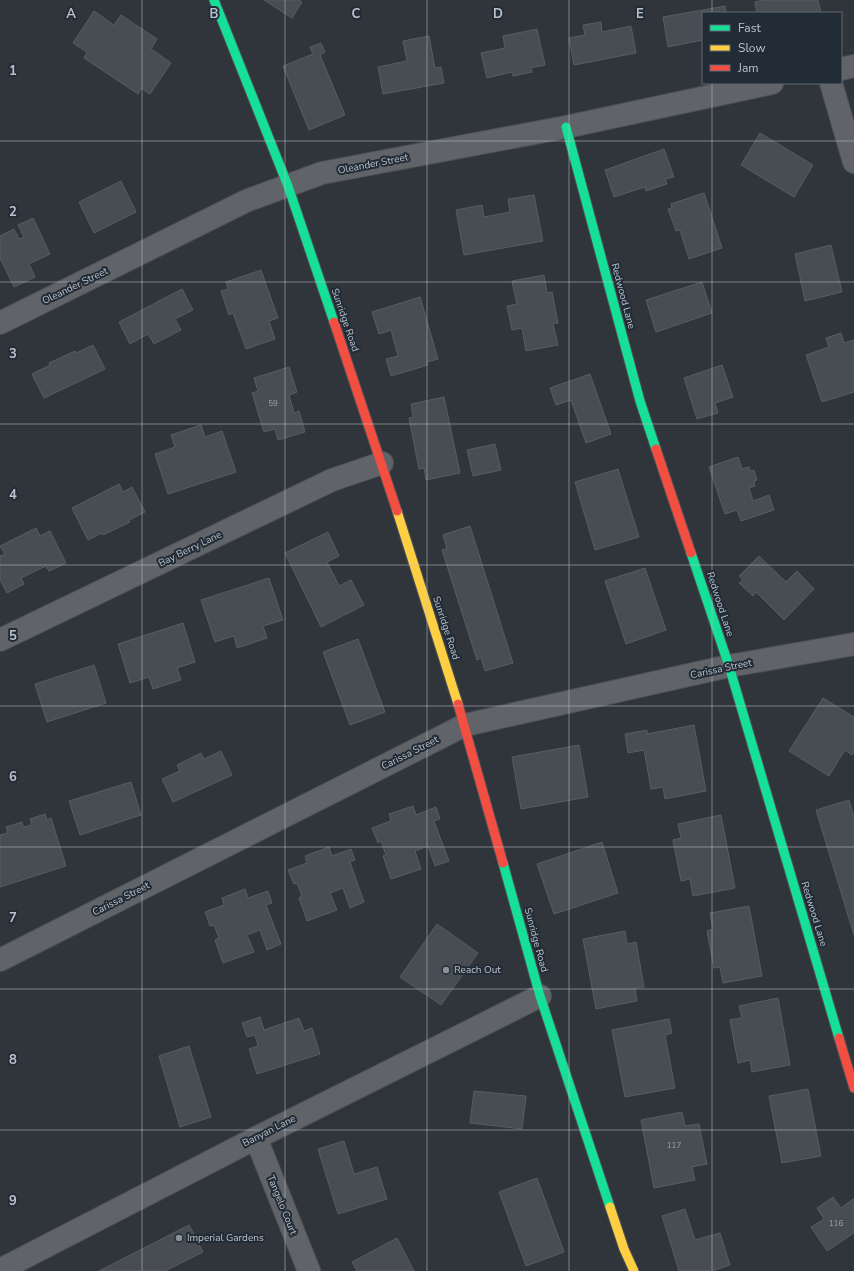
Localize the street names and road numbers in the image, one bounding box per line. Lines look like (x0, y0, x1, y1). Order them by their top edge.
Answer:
street label: Oleander Street (337, 150, 410, 178)
street label: Redwood Lane (608, 262, 638, 330)
street label: Oleander Street (40, 264, 111, 308)
street label: Sunridge Road (328, 286, 362, 354)
street label: Bay Berry Lane (156, 528, 224, 570)
street label: Redwood Lane (703, 570, 737, 638)
street label: Sunridge Road (429, 594, 463, 662)
street label: Carissa Street (689, 656, 754, 682)
street label: Carissa Street (379, 732, 441, 773)
street label: Carissa Street (90, 878, 152, 919)
street label: Redwood Lane (797, 880, 831, 948)
street label: Sunridge Road (521, 906, 551, 974)
street label: Banyan Lane (240, 1112, 298, 1150)
street label: Tangelo Court (264, 1173, 301, 1237)

